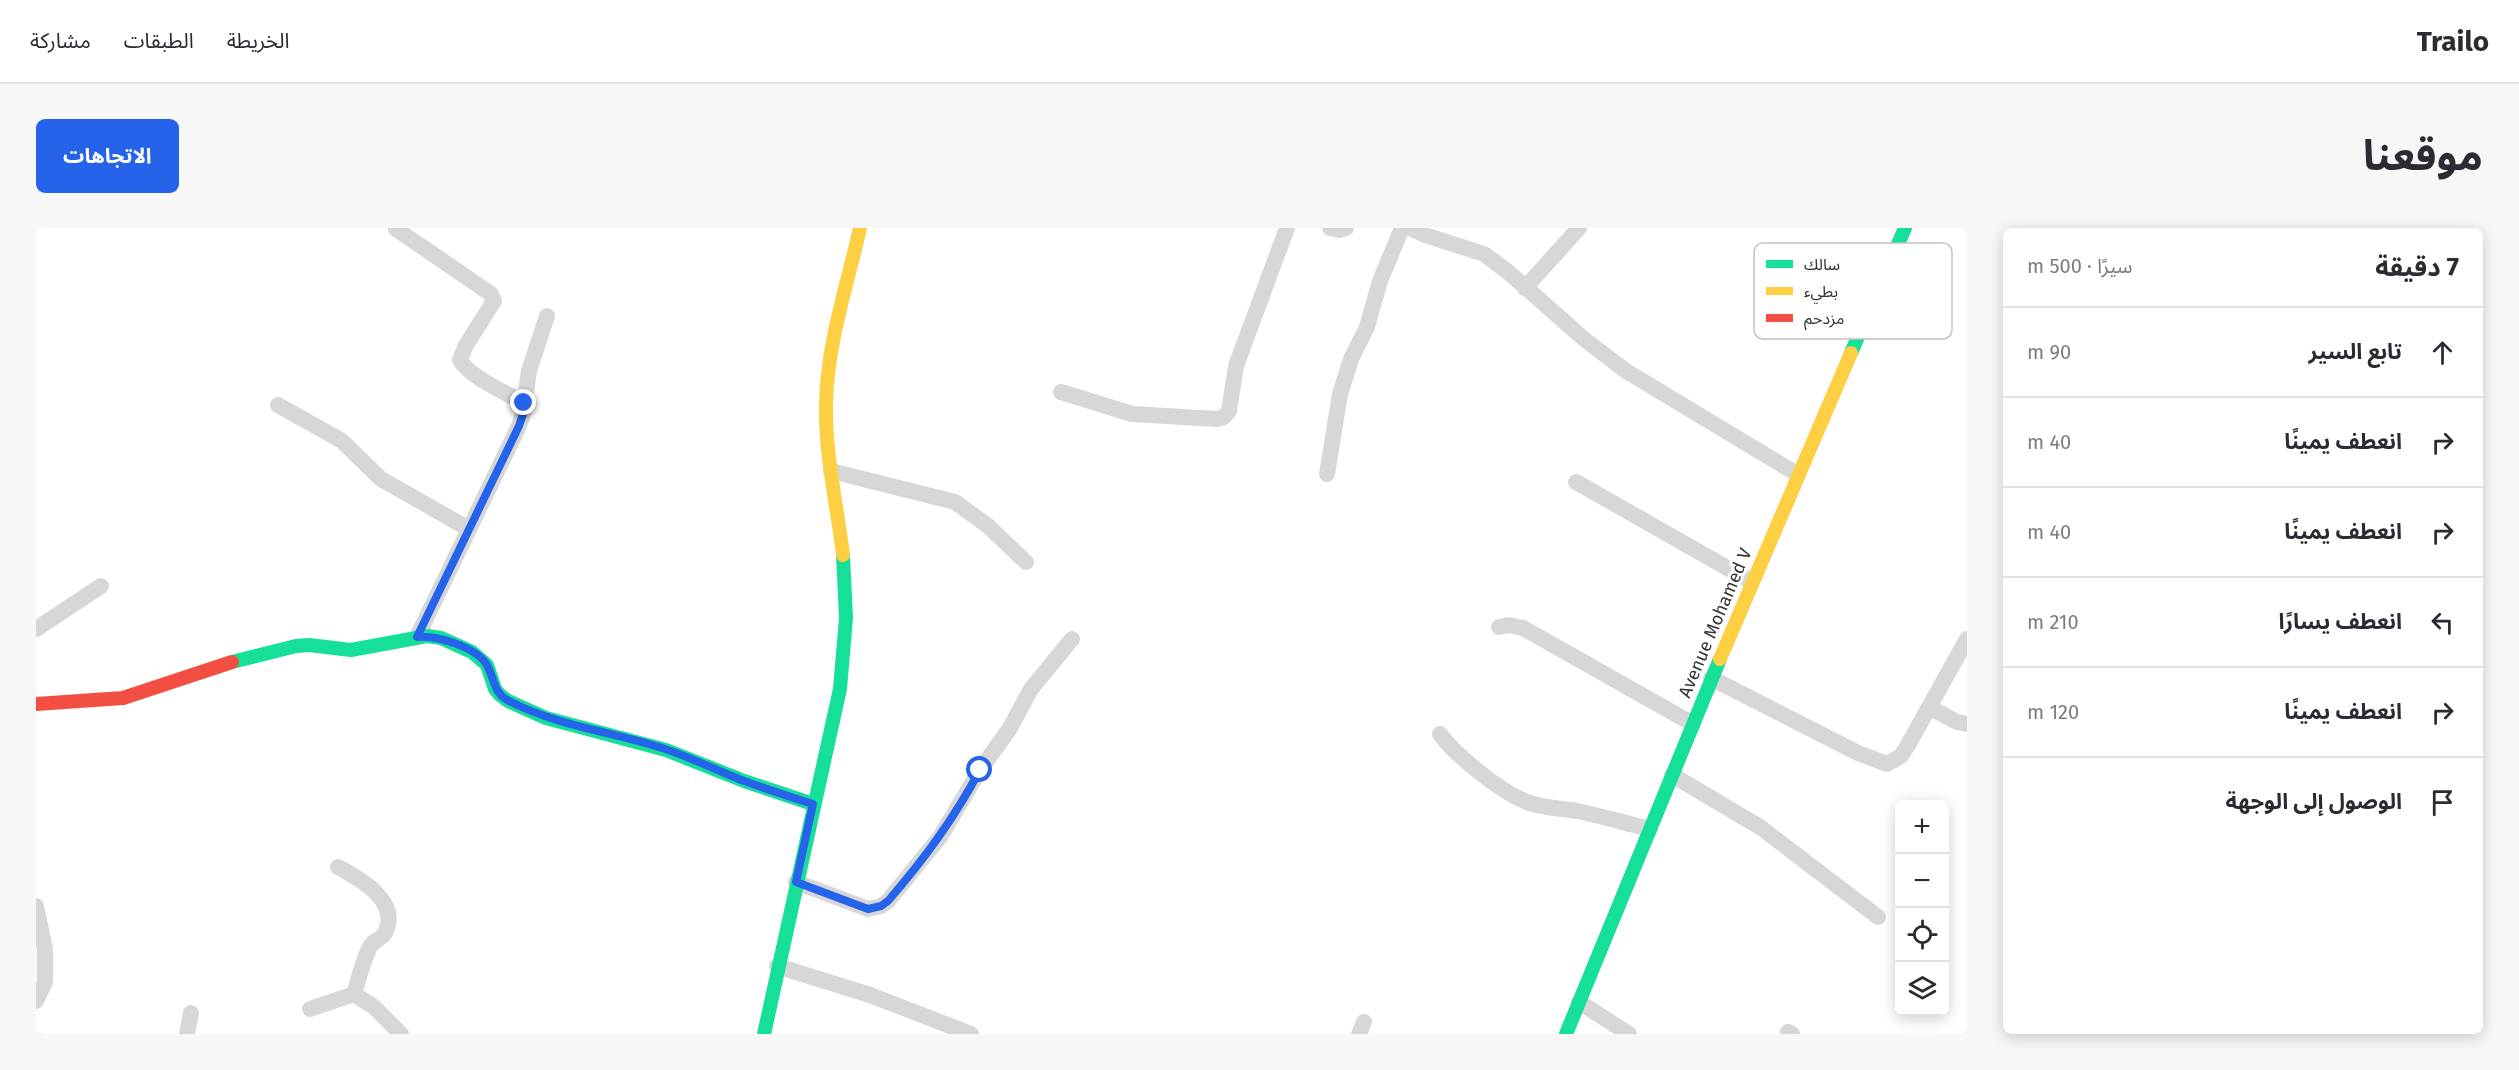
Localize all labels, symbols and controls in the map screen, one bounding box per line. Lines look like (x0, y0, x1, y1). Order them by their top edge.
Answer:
text: Trailo (2417, 25, 2489, 58)
text: مشاركة (30, 28, 91, 54)
text: الطبقات (124, 28, 194, 54)
text: الخريطة (227, 28, 290, 54)
button: الاتجاهات (36, 119, 179, 193)
text: موقعنا (2363, 131, 2483, 181)
legend (1754, 243, 1952, 339)
text: 7 دقيقة (2375, 252, 2459, 283)
text: سيرًا · 500 m (2027, 254, 2133, 278)
text: سالك (1804, 255, 1840, 274)
text: بطيء (1804, 282, 1838, 304)
text: مزدحم (1804, 309, 1844, 331)
icon: ahead (2426, 336, 2459, 369)
text: تابع السير (2309, 338, 2402, 365)
text: 90 m (2027, 340, 2071, 364)
route end (510, 389, 536, 415)
icon: right (2426, 426, 2459, 459)
text: انعطف يمينًا (2284, 428, 2402, 455)
text: 40 m (2027, 430, 2071, 454)
icon: right (2426, 516, 2459, 549)
text: انعطف يمينًا (2284, 518, 2402, 545)
text: 40 m (2027, 520, 2071, 544)
street label: Avenue Mohamed V (1674, 545, 1756, 701)
icon: left (2426, 606, 2459, 639)
text: انعطف يسارًا (2279, 608, 2402, 635)
text: 210 m (2027, 610, 2079, 634)
icon: right (2426, 696, 2459, 729)
text: انعطف يمينًا (2284, 698, 2402, 725)
text: 120 m (2027, 700, 2079, 724)
route start (966, 756, 992, 782)
icon: arrive (2426, 786, 2459, 819)
text: الوصول إلى الوجهة (2225, 788, 2402, 815)
map controls (1895, 800, 1949, 1016)
button: + (1895, 800, 1949, 854)
button: − (1895, 854, 1949, 908)
button: locate (1895, 908, 1949, 962)
button: layers (1895, 962, 1949, 1016)

